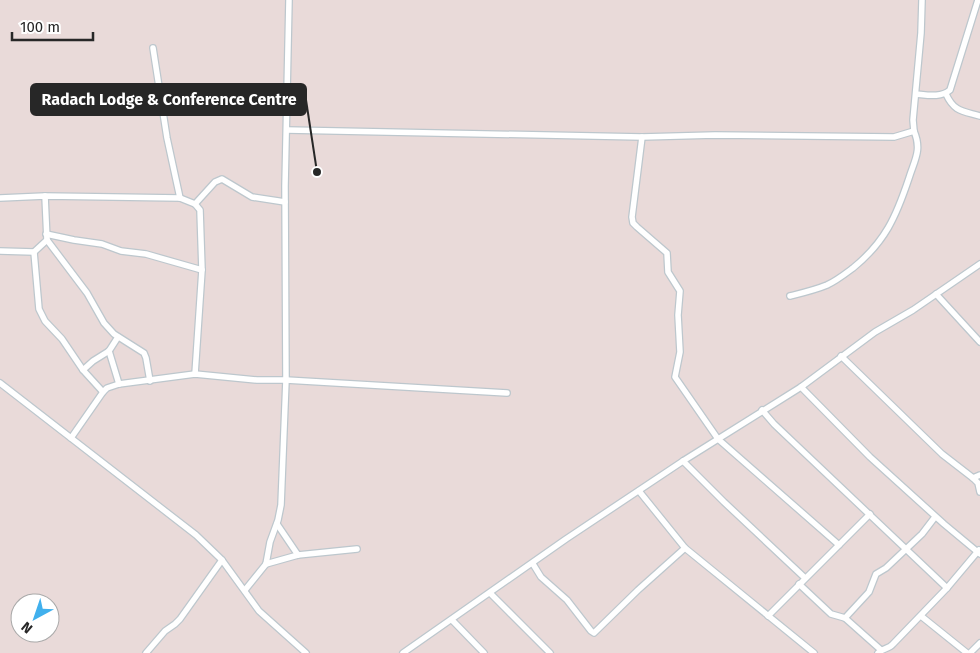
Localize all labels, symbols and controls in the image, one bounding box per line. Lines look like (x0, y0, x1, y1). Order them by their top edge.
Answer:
scale bar (12, 10, 94, 42)
text: 100 m (20, 18, 60, 36)
callout: Radach Lodge & Conference Centre (31, 84, 306, 115)
text: Radach Lodge & Conference Centre (41, 90, 297, 109)
north arrow (10, 593, 60, 643)
text: N (18, 618, 36, 637)

